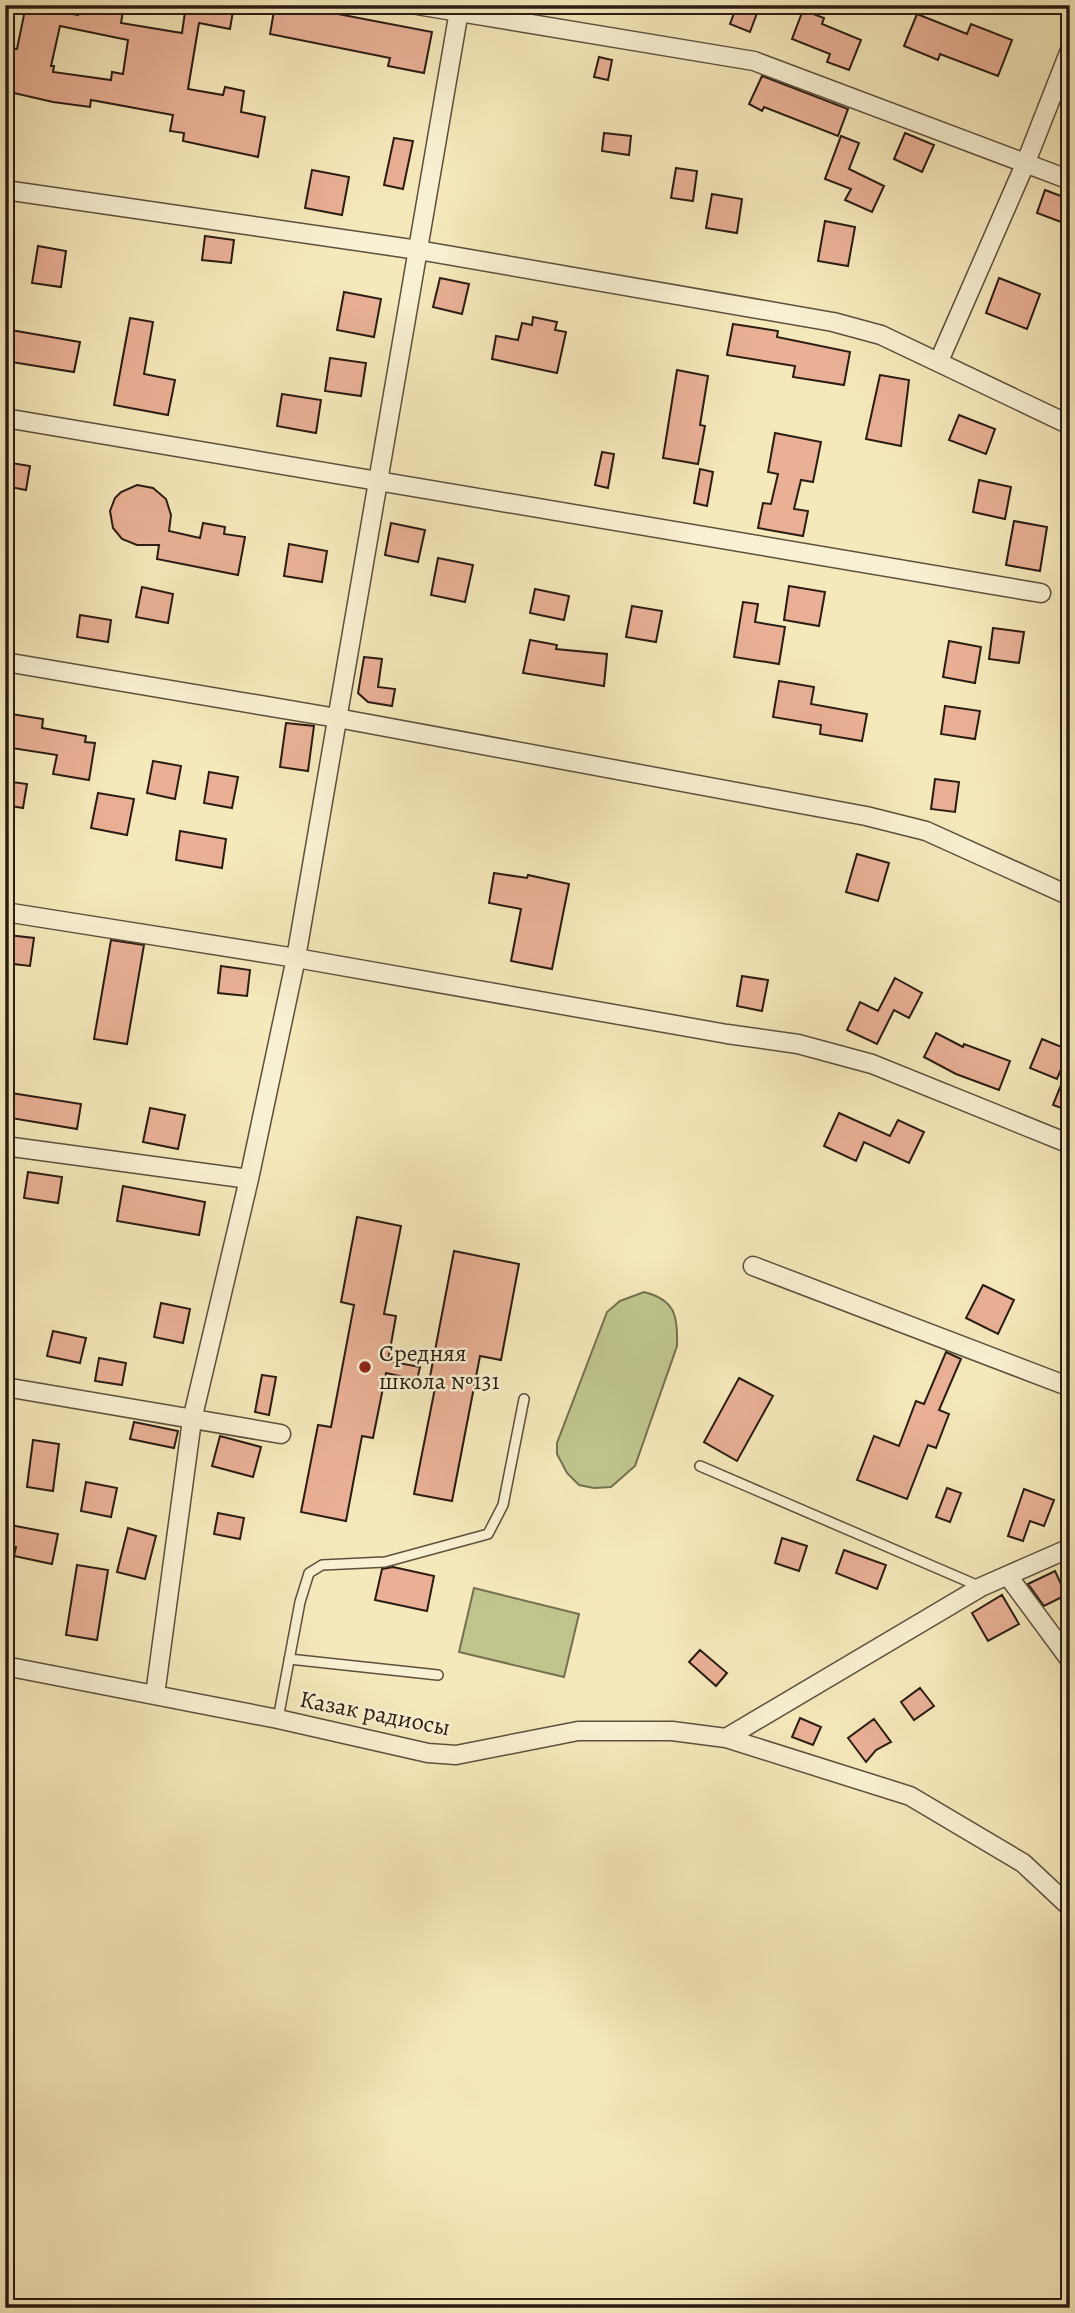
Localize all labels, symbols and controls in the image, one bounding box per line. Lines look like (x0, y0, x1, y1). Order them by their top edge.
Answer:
place label: Средняя школа №131 (379, 1337, 500, 1397)
marker: Средняя школа №131 (357, 1359, 373, 1375)
street label: Казак радиосы (297, 1683, 453, 1743)

